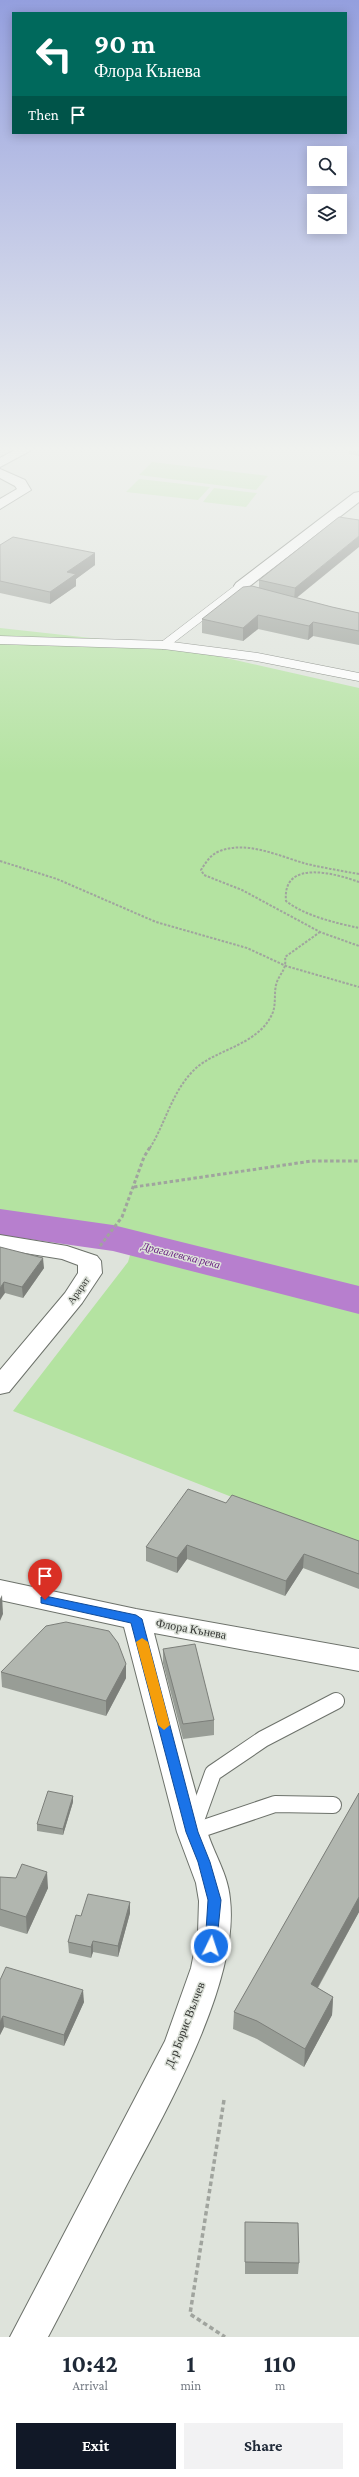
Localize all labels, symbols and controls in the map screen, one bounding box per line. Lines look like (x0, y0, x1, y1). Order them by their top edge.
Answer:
icon: left (28, 28, 80, 80)
text: 90 m (94, 28, 155, 59)
text: Флора Кънева (94, 61, 201, 81)
icon: arrive (67, 104, 89, 126)
text: Then (28, 107, 59, 123)
map controls (307, 146, 347, 234)
button: search (307, 146, 347, 186)
button: layers (307, 194, 347, 234)
water label: Драгалевска река (140, 1239, 222, 1271)
street label: Арарат (65, 1274, 92, 1306)
pin (28, 1559, 62, 1600)
icon: arrive (34, 1565, 56, 1587)
street label: Флора Кънева (155, 1616, 228, 1642)
position arrow (190, 1925, 232, 1967)
street label: Д-р Борис Вълчев (162, 1980, 208, 2070)
text: 10:42 (63, 2350, 118, 2377)
text: 1 (186, 2350, 195, 2377)
text: 110 (264, 2350, 296, 2377)
text: Arrival (73, 2378, 108, 2393)
text: min (180, 2378, 201, 2393)
text: m (275, 2378, 285, 2393)
button: Exit (16, 2423, 176, 2469)
button: Share (184, 2423, 343, 2469)

